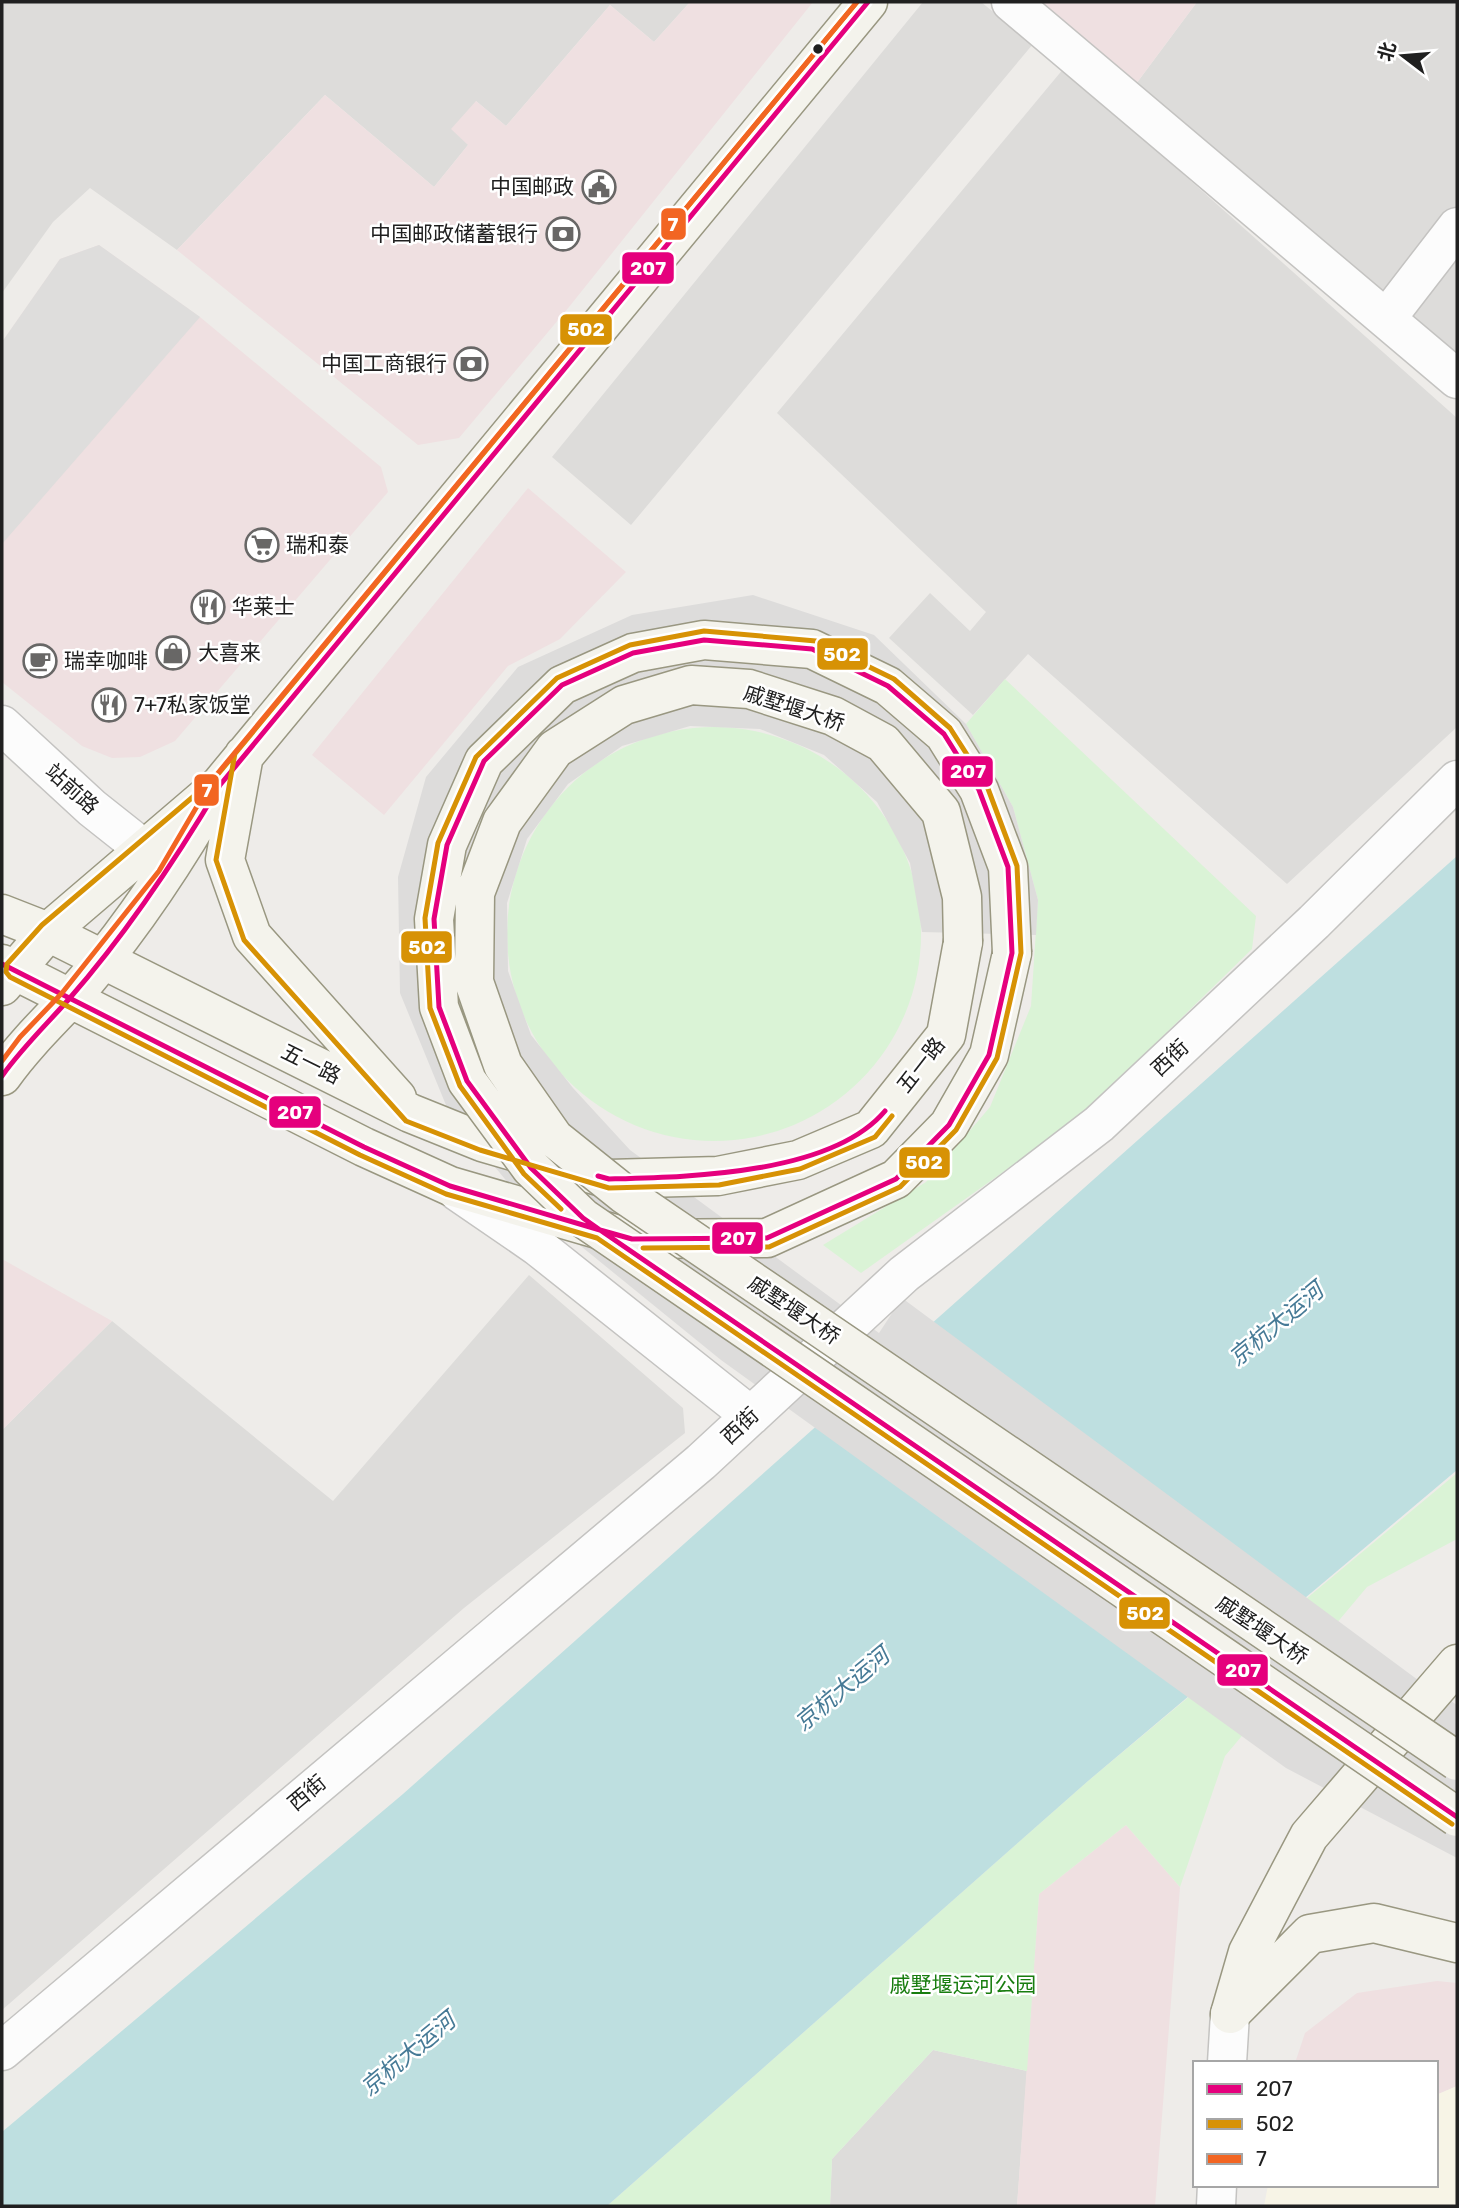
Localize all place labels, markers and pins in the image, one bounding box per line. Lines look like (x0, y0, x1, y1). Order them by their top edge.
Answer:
unlabelled marker (811, 42, 825, 56)
public building icon: 中国邮政 (580, 168, 618, 206)
place label: 中国邮政 (490, 174, 574, 199)
bank icon: 中国邮政储蓄银行 (544, 215, 582, 253)
place label: 中国邮政储蓄银行 (370, 221, 538, 246)
bank icon: 中国工商银行 (452, 345, 490, 383)
place label: 中国工商银行 (321, 351, 447, 376)
supermarket icon: 瑞和泰 (243, 526, 281, 564)
place label: 瑞和泰 (286, 532, 349, 557)
restaurant icon: 华莱士 (189, 588, 227, 626)
place label: 华莱士 (232, 594, 295, 619)
shop icon: 大喜来 (154, 634, 192, 672)
place label: 大喜来 (198, 640, 261, 665)
cafe icon: 瑞幸咖啡 (21, 642, 59, 680)
place label: 瑞幸咖啡 (64, 648, 148, 673)
restaurant icon: 7+7私家饭堂 (90, 686, 128, 724)
place label: 7+7私家饭堂 (134, 692, 251, 717)

